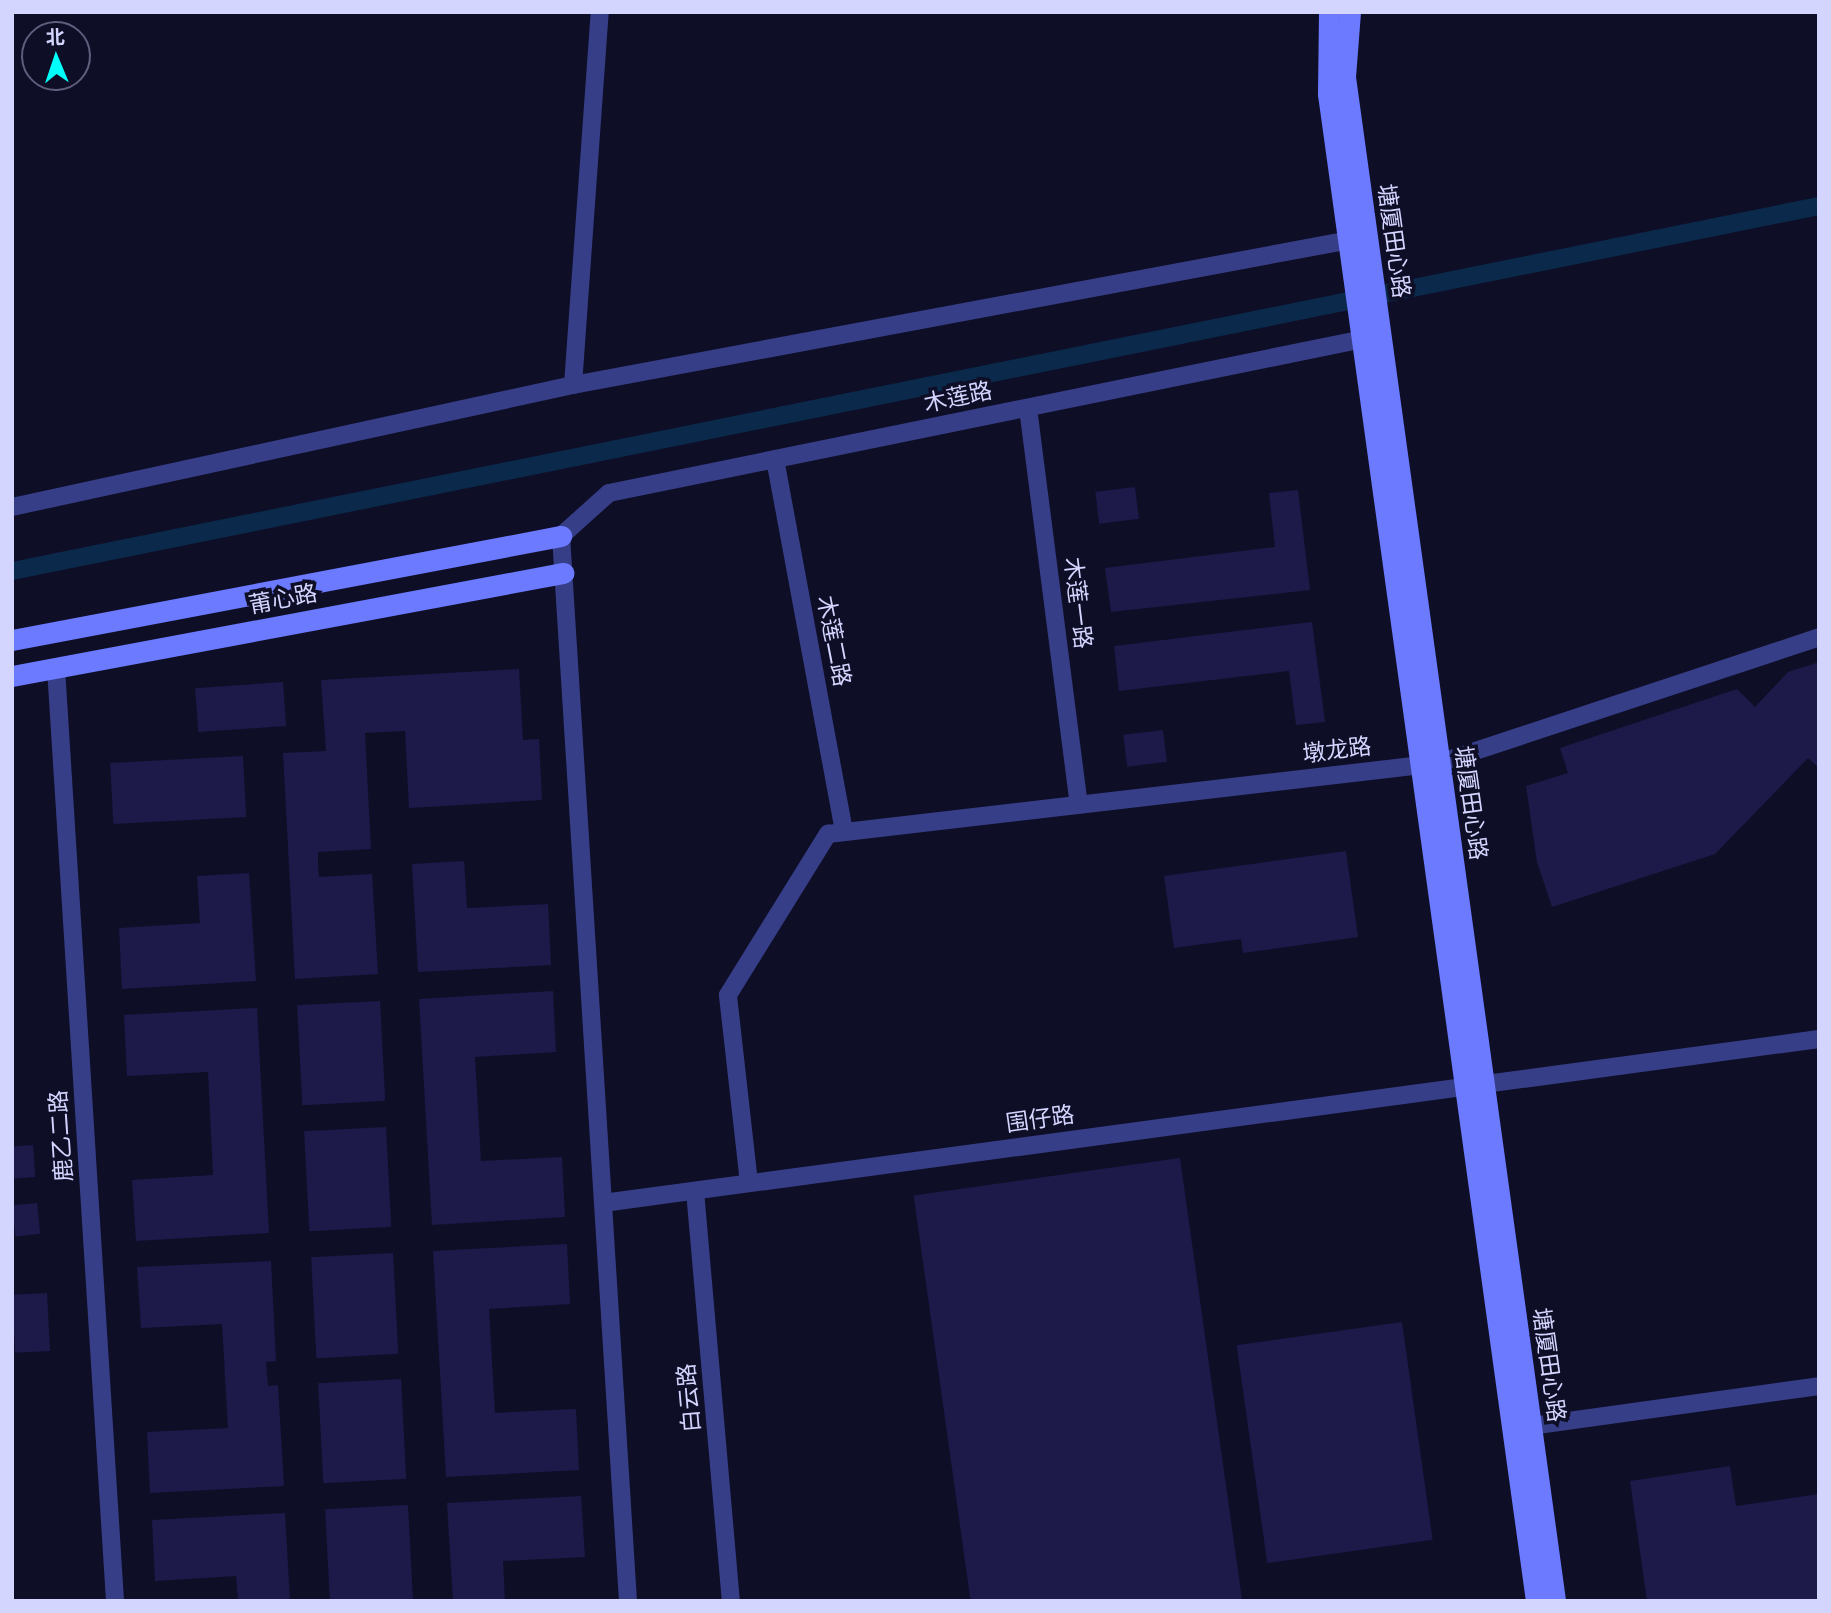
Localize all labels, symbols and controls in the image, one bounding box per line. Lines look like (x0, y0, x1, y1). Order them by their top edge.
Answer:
north arrow (21, 21, 91, 91)
text: 北 (45, 25, 65, 49)
street label: 塘厦田心路 (1372, 182, 1416, 300)
street label: 木莲路 (921, 376, 995, 418)
street label: 木莲一路 (1059, 556, 1097, 650)
street label: 莆心路 (247, 579, 319, 619)
street label: 木莲二路 (812, 593, 856, 689)
street label: 墩龙路 (1301, 732, 1373, 768)
street label: 塘厦田心路 (1449, 744, 1493, 862)
street label: 鹿乙二路 (44, 1089, 78, 1183)
street label: 围仔路 (1004, 1101, 1076, 1137)
street label: 塘厦田心路 (1527, 1306, 1571, 1424)
street label: 白云路 (672, 1362, 706, 1434)

